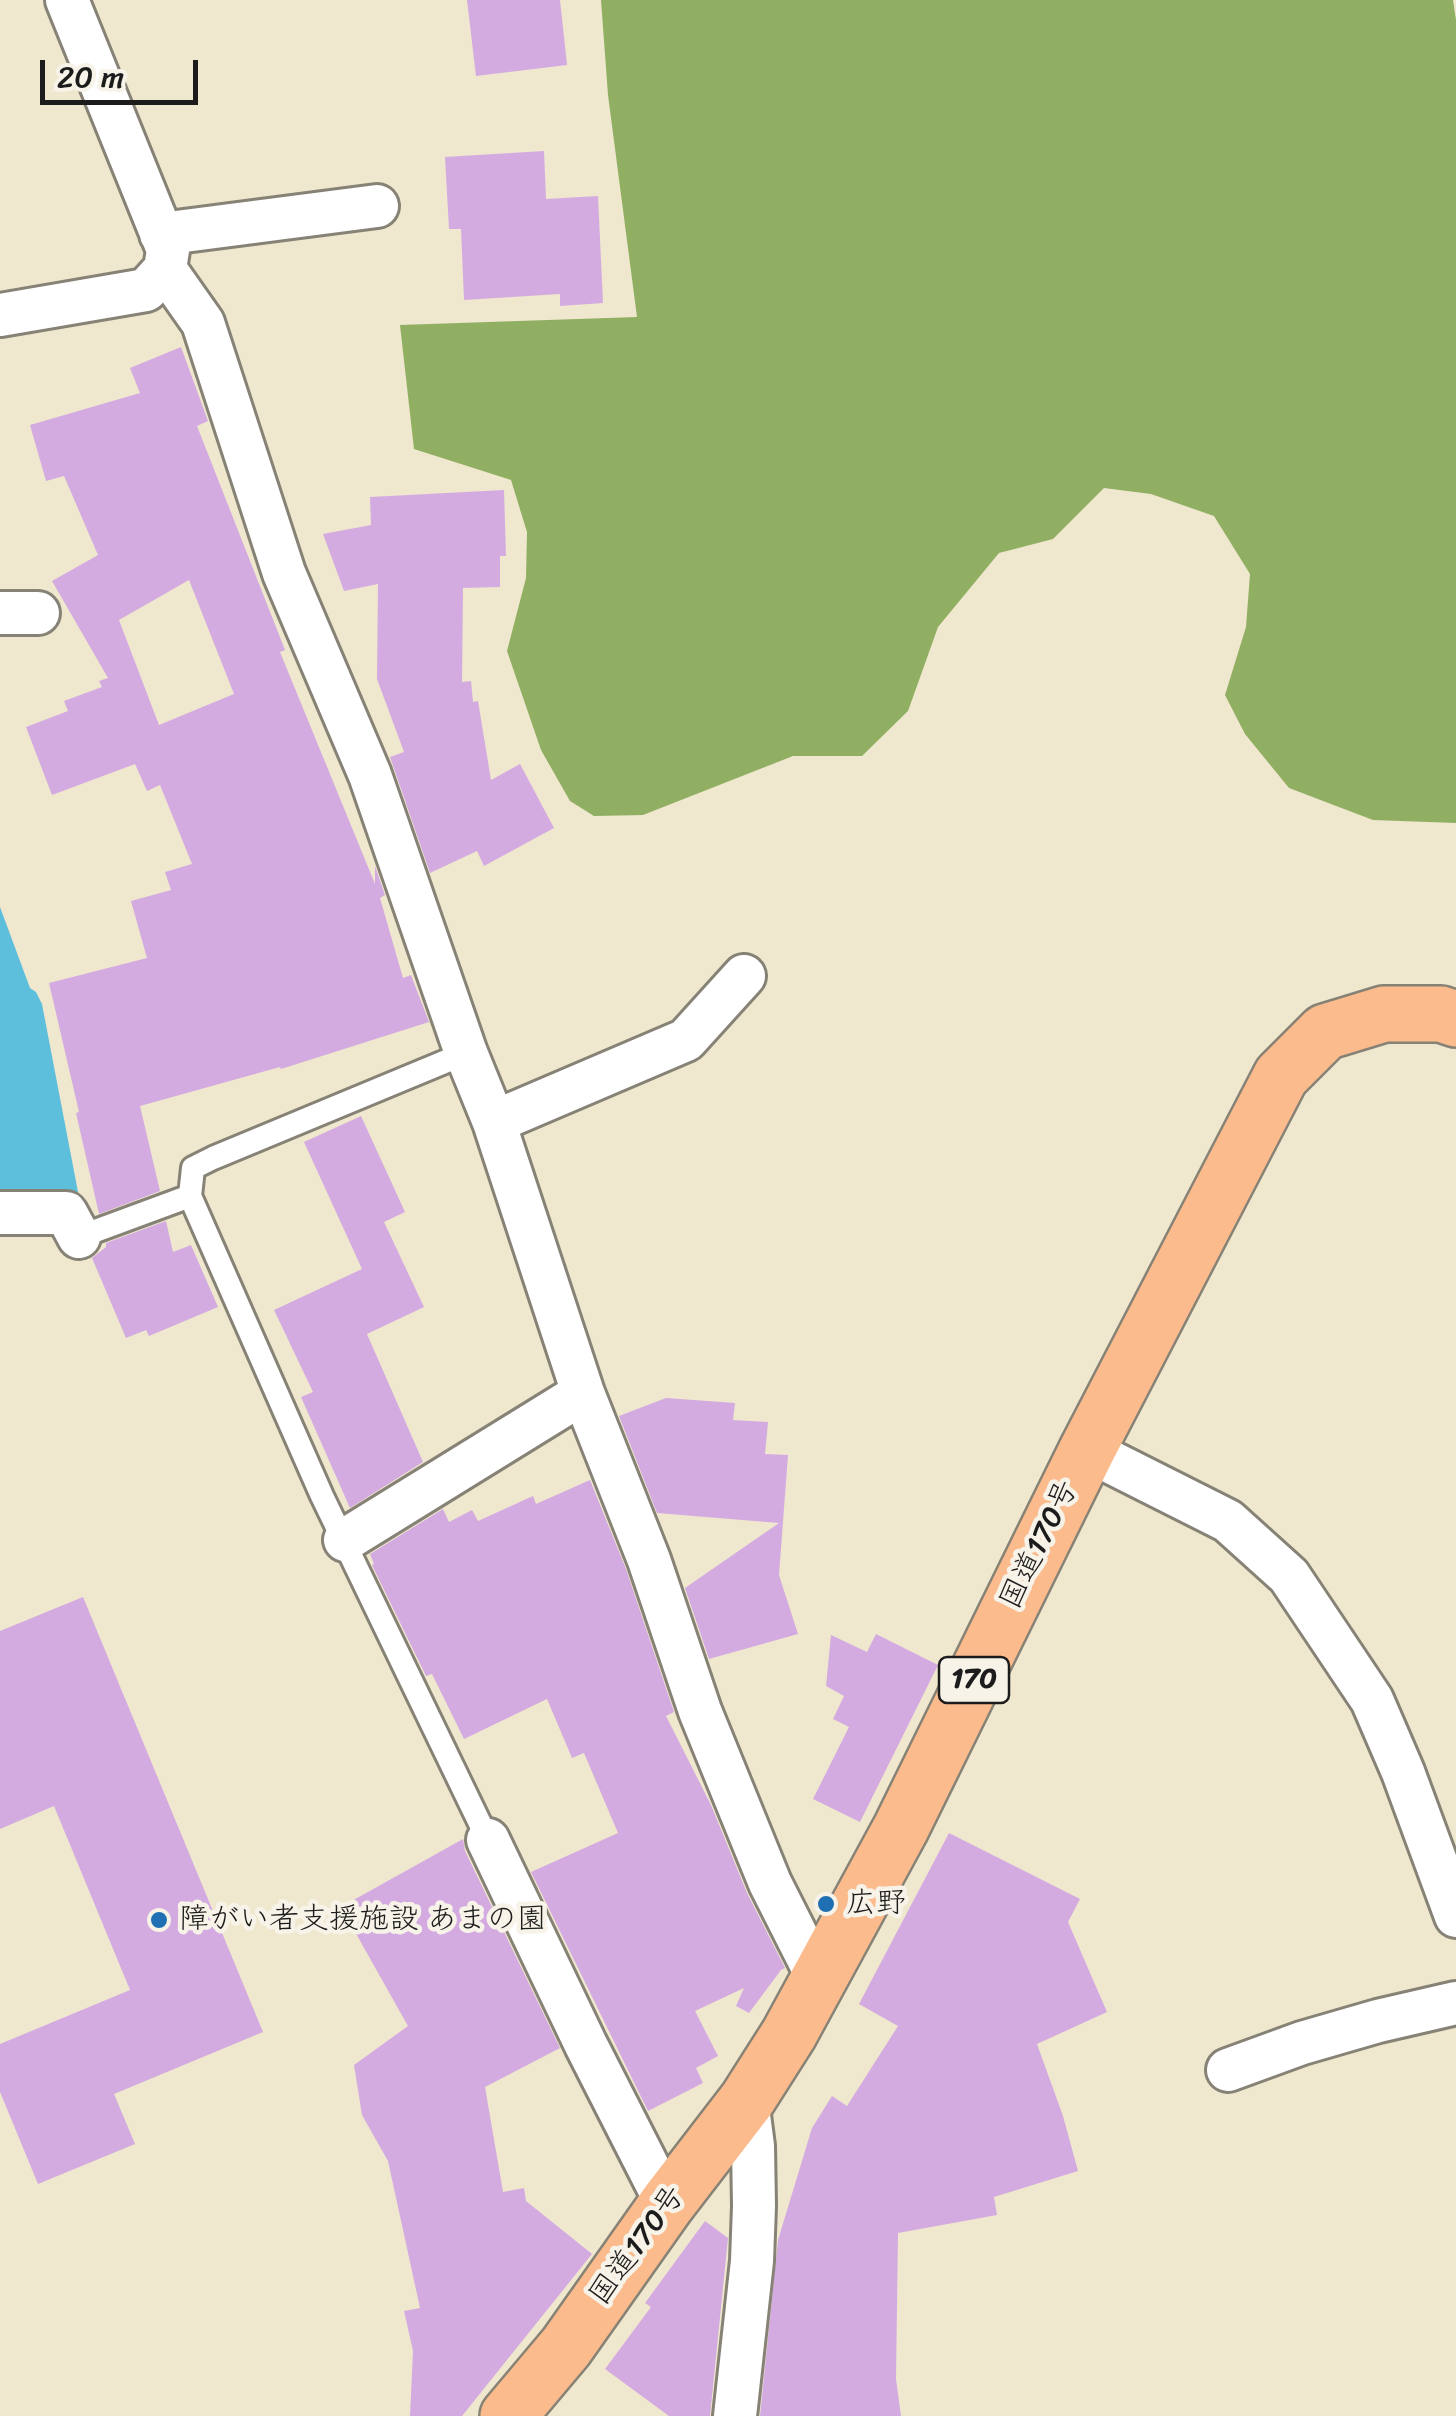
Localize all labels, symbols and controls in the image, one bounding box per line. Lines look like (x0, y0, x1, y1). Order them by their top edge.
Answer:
scale bar (45, 40, 202, 102)
text: 20 m (57, 50, 124, 104)
street label: 国道170号 (993, 1475, 1087, 1615)
road number: 170 (939, 1657, 1009, 1703)
place label: 広野 (846, 1886, 906, 1922)
marker: 広野 (815, 1893, 837, 1915)
place label: 障がい者支援施設 あまの園 (179, 1902, 547, 1938)
marker: 障がい者支援施設 あまの園 (148, 1909, 170, 1931)
street label: 国道170号 (583, 2179, 693, 2313)

